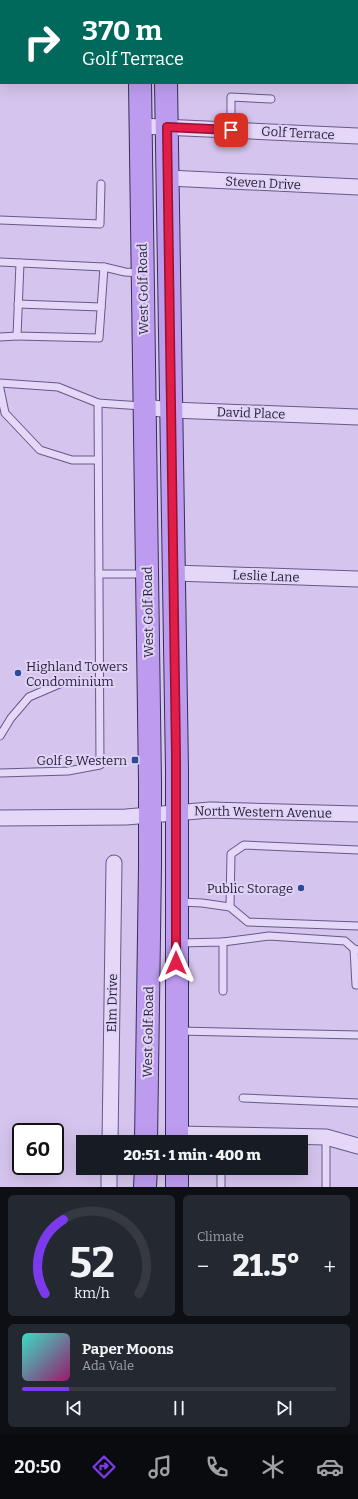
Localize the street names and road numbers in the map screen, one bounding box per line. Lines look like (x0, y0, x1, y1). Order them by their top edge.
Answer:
street label: Golf Terrace (261, 124, 335, 142)
street label: Steven Drive (225, 174, 301, 192)
street label: West Golf Road (135, 243, 151, 335)
street label: David Place (216, 404, 286, 422)
street label: West Golf Road (140, 566, 156, 658)
street label: Leslie Lane (232, 567, 300, 585)
street label: North Western Avenue (194, 803, 332, 821)
street label: Elm Drive (104, 973, 120, 1033)
street label: West Golf Road (140, 986, 156, 1078)

